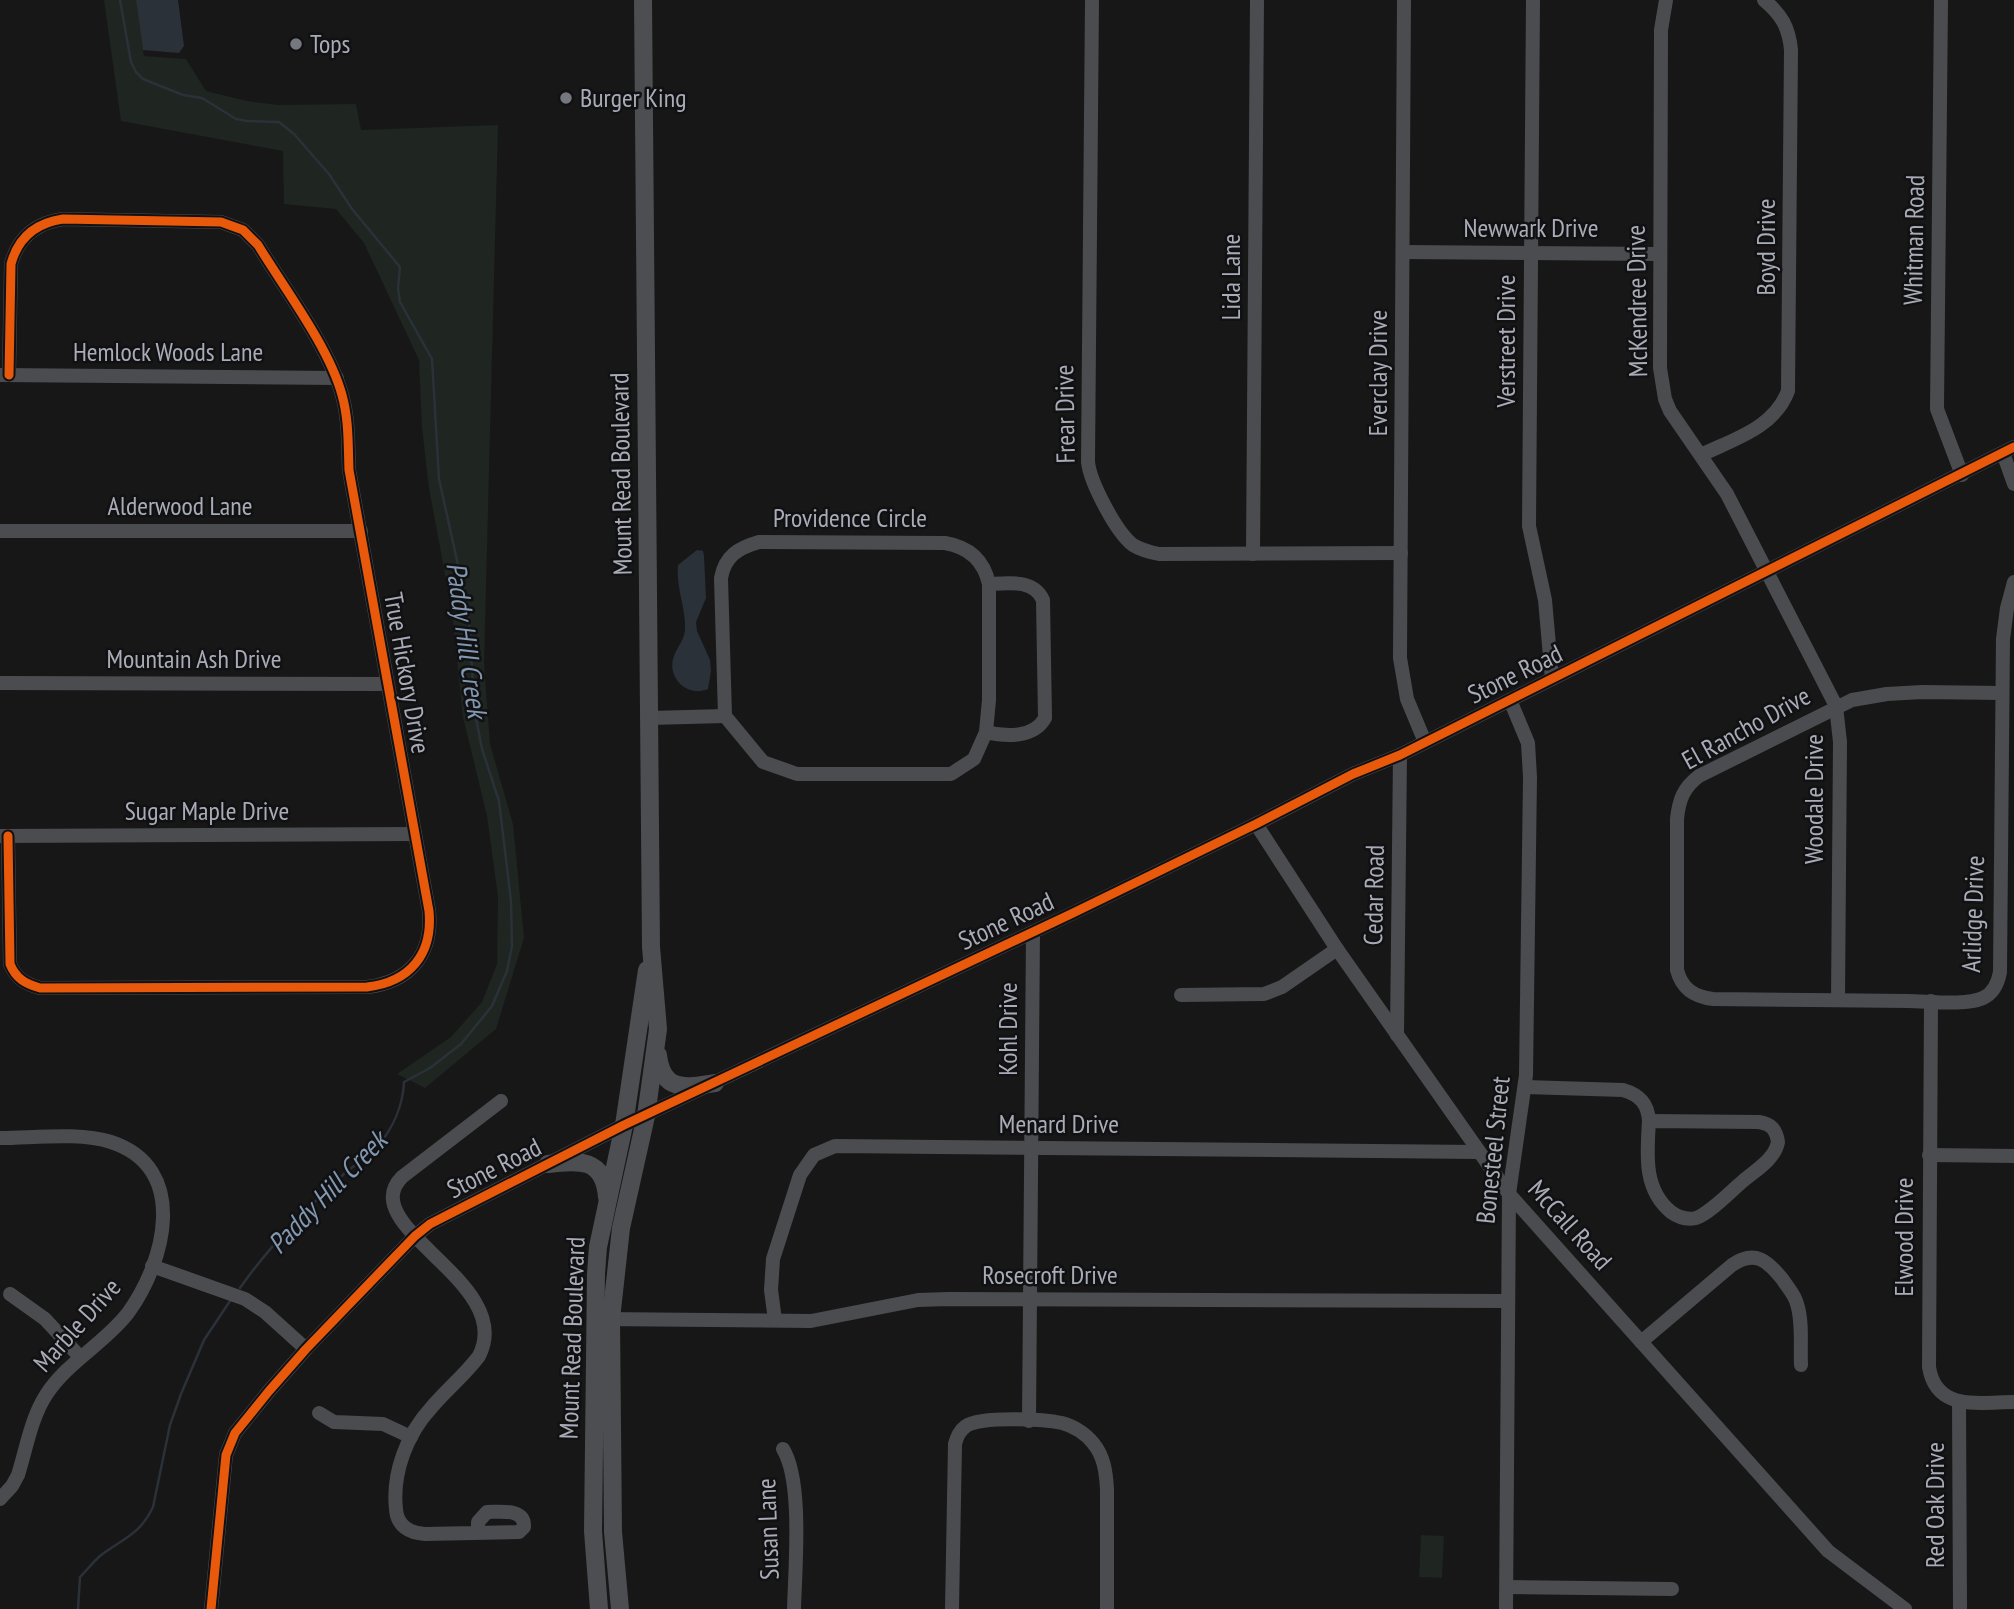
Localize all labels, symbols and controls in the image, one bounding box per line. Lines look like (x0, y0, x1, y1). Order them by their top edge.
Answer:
place label: Tops (310, 27, 350, 60)
marker: Tops (288, 36, 304, 52)
place label: Burger King (580, 81, 686, 114)
marker: Burger King (558, 90, 574, 106)
street label: Whitman Road (1896, 175, 1931, 305)
street label: Boyd Drive (1749, 198, 1782, 296)
street label: Newwark Drive (1463, 211, 1599, 244)
street label: McKendree Drive (1619, 225, 1654, 377)
street label: Lida Lane (1214, 234, 1247, 320)
street label: Verstreet Drive (1489, 275, 1522, 408)
street label: Everclay Drive (1361, 310, 1394, 436)
street label: Hemlock Woods Lane (73, 335, 263, 368)
street label: Frear Drive (1047, 364, 1082, 464)
street label: Mount Read Boulevard (602, 372, 639, 576)
street label: Alderwood Lane (108, 489, 252, 522)
street label: Providence Circle (773, 501, 927, 534)
water label: Paddy Hill Creek (438, 560, 497, 723)
street label: True Hickory Drive (377, 590, 438, 756)
street label: Stone Road (1462, 637, 1568, 711)
street label: Mountain Ash Drive (106, 642, 282, 675)
street label: El Rancho Drive (1676, 679, 1816, 776)
street label: Woodale Drive (1797, 734, 1830, 864)
street label: Sugar Maple Drive (125, 794, 289, 827)
street label: Cedar Road (1356, 844, 1391, 946)
street label: Arlidge Drive (1954, 855, 1991, 973)
street label: Stone Road (953, 884, 1059, 957)
street label: Kohl Drive (991, 982, 1024, 1076)
street label: Bonesteel Street (1468, 1075, 1517, 1225)
street label: Menard Drive (999, 1107, 1119, 1140)
water label: Paddy Hill Creek (259, 1120, 397, 1261)
street label: Stone Road (441, 1130, 546, 1205)
street label: McCall Road (1521, 1173, 1619, 1276)
street label: Elwood Drive (1887, 1178, 1920, 1296)
street label: Mount Read Boulevard (551, 1236, 592, 1440)
street label: Rosecroft Drive (982, 1258, 1118, 1291)
street label: Marble Drive (26, 1271, 127, 1378)
street label: Red Oak Drive (1918, 1442, 1951, 1568)
street label: Susan Lane (749, 1478, 786, 1580)

